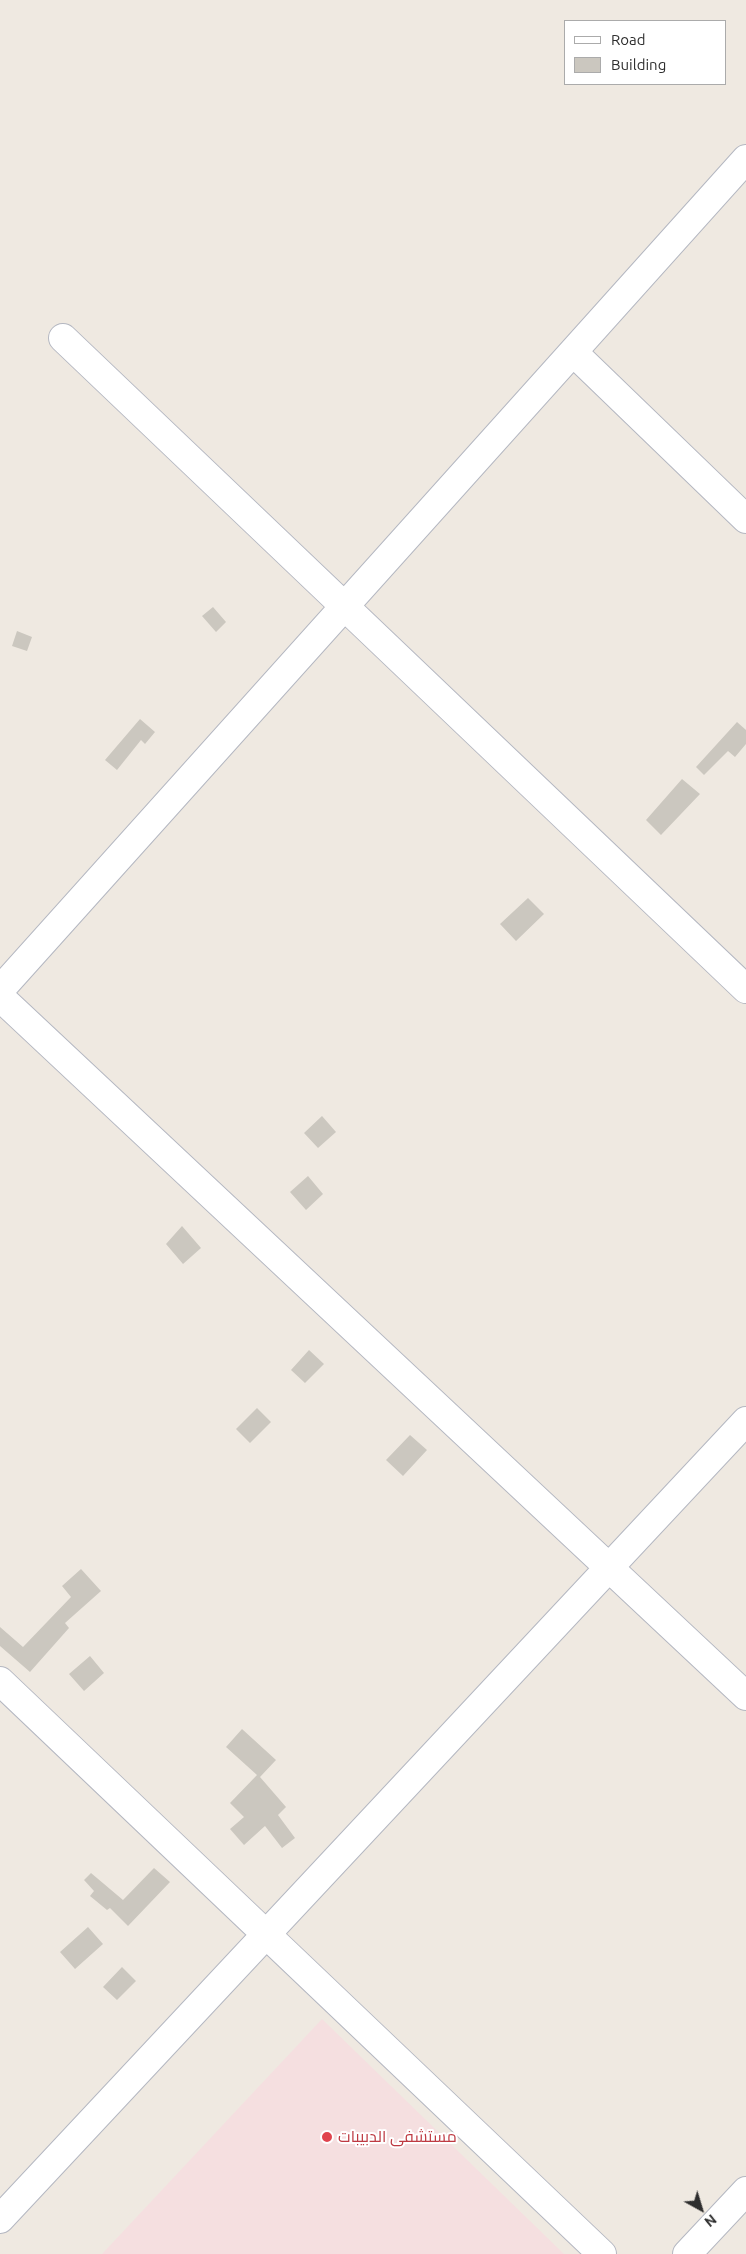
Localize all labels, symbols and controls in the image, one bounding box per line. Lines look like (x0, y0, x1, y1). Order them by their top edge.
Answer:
legend (564, 20, 726, 85)
text: Road (611, 31, 646, 48)
text: Building (611, 56, 666, 73)
place label: مستشفى الدبيبات (338, 2127, 457, 2147)
marker: مستشفى الدبيبات (320, 2130, 334, 2144)
north arrow (676, 2184, 726, 2234)
text: N (701, 2211, 720, 2230)

